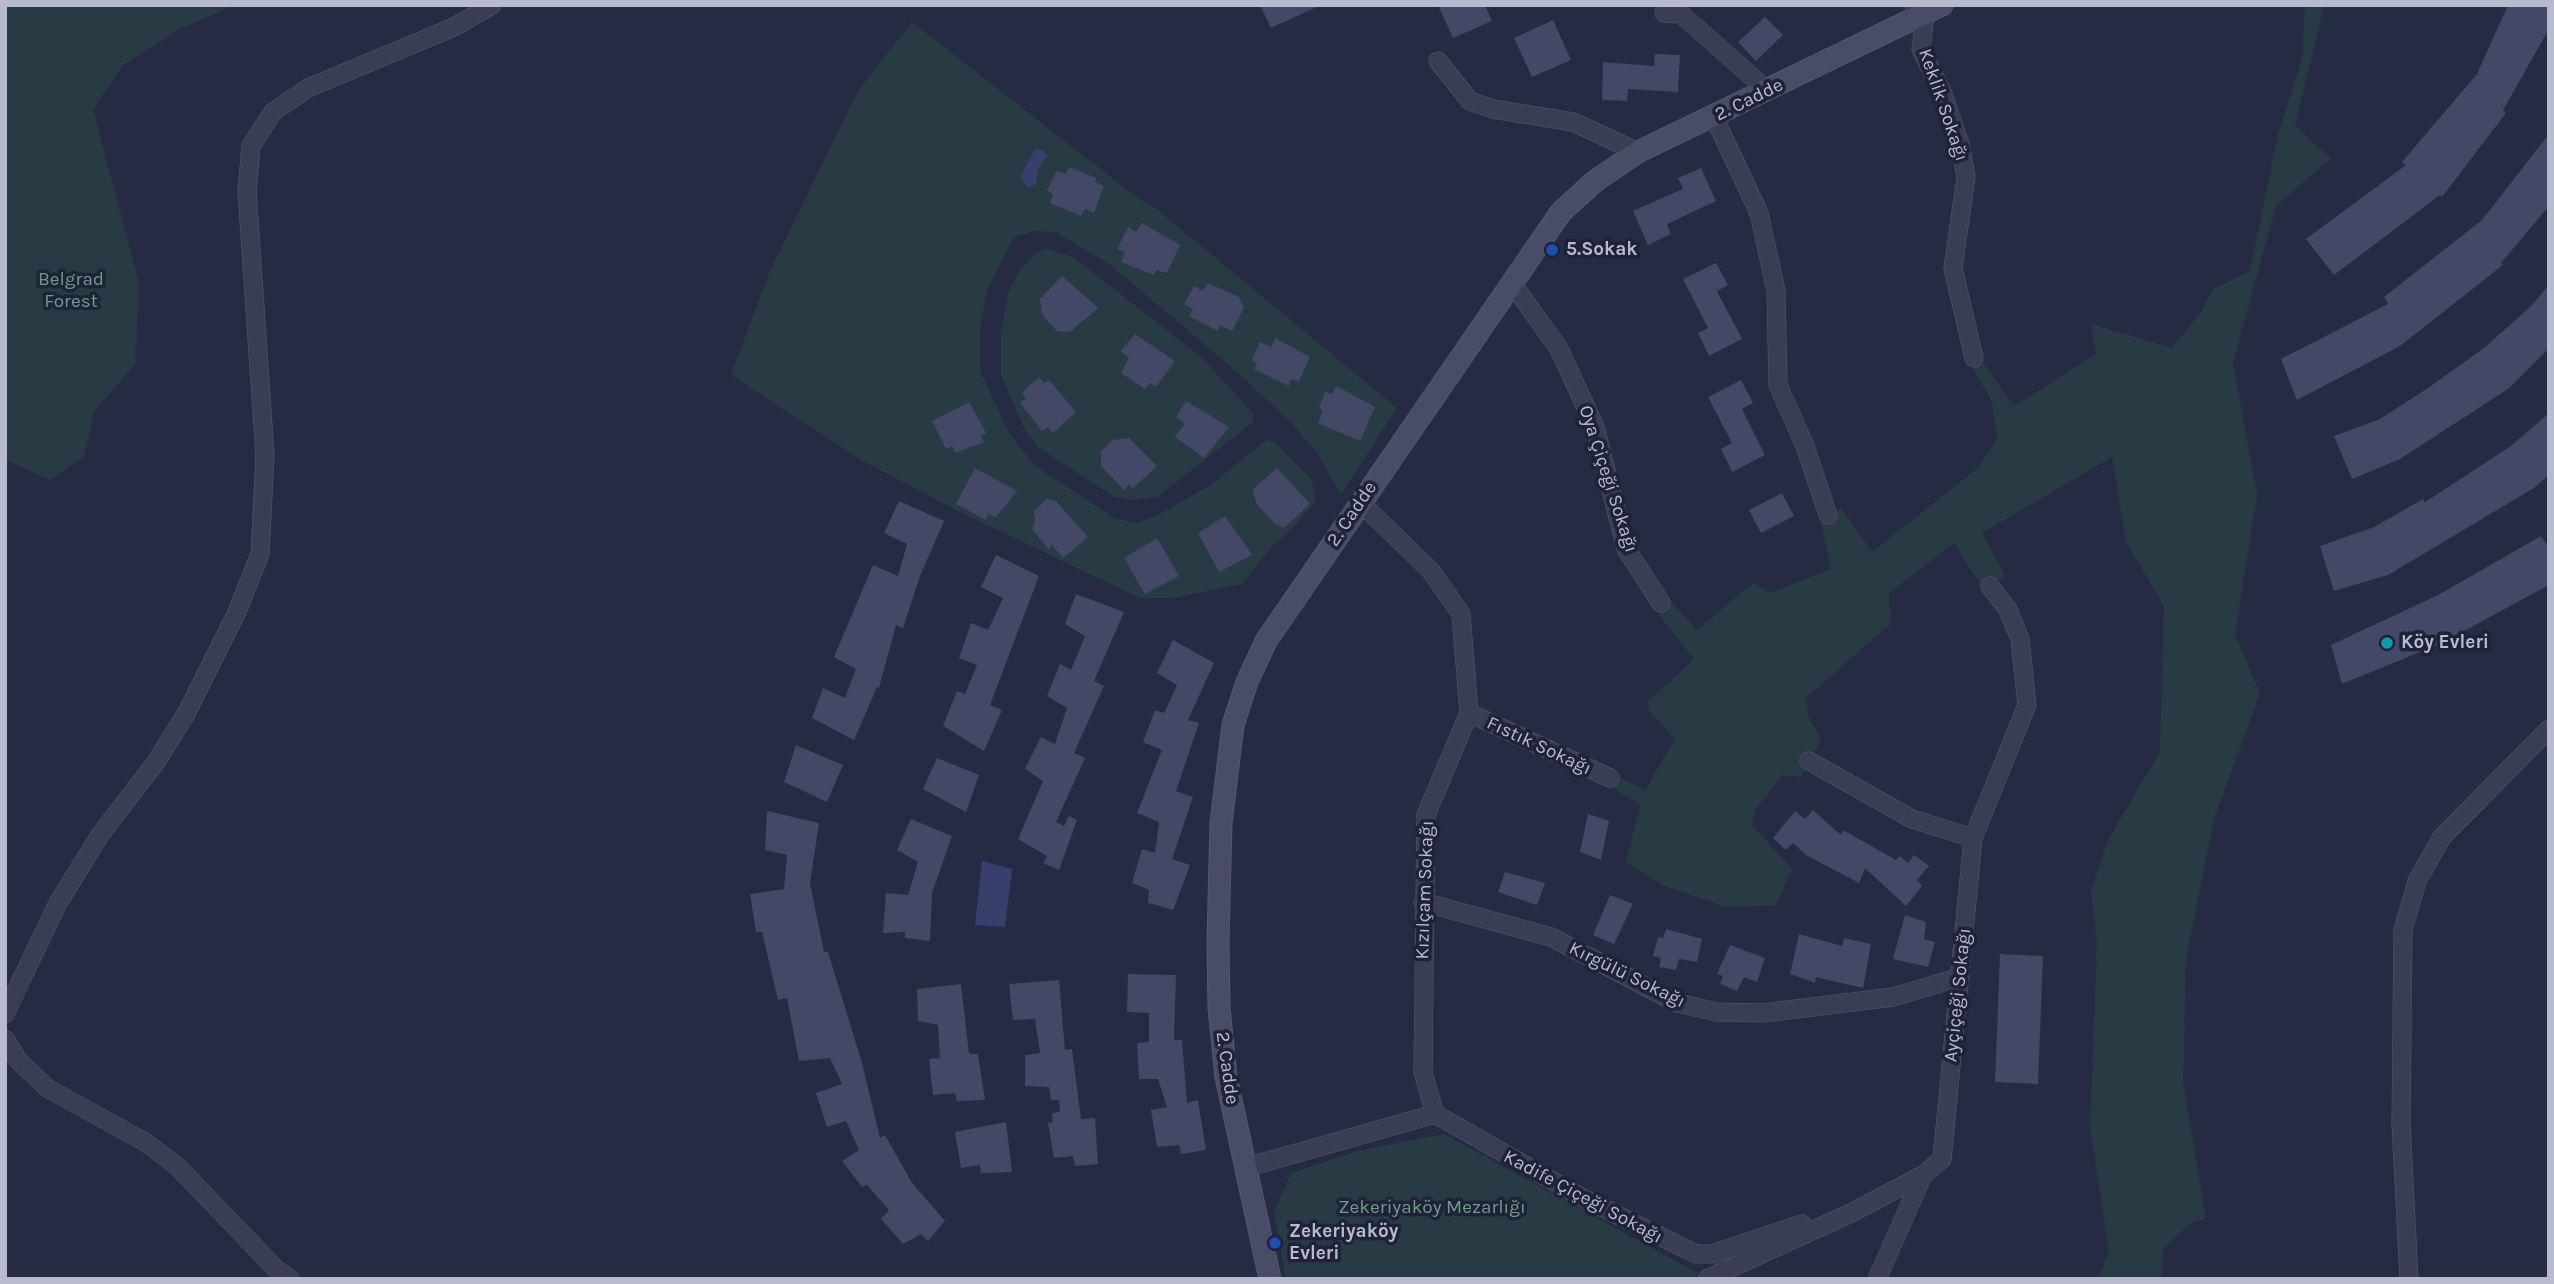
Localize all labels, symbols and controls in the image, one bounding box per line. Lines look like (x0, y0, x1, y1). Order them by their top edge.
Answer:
street label: Keklik Sokağı (1913, 46, 1973, 164)
street label: 2. Cadde (1711, 74, 1787, 126)
place label: 5.Sokak (1566, 239, 1638, 261)
marker: 5.Sokak (1544, 242, 1560, 258)
park label: Belgrad Forest (38, 269, 104, 313)
street label: Oya Çiçeği Sokağı (1573, 403, 1643, 555)
street label: 2. Cadde (1322, 477, 1382, 551)
place label: Köy Evleri (2401, 632, 2489, 654)
marker: Köy Evleri (2379, 635, 2395, 651)
street label: Fıstık Sokağı (1483, 712, 1595, 780)
street label: Kızılçam Sokağı (1411, 820, 1439, 960)
street label: Ayçiçeği Sokağı (1940, 927, 1976, 1063)
street label: Kırgülü Sokağı (1565, 937, 1689, 1013)
street label: 2. Cadde (1211, 1030, 1243, 1106)
street label: Kadife Çiçeği Sokağı (1500, 1145, 1666, 1249)
park label: Zekeriyaköy Mezarlığı (1338, 1197, 1526, 1219)
place label: Zekeriyaköy Evleri (1289, 1221, 1398, 1265)
marker: Zekeriyaköy Evleri (1267, 1235, 1283, 1251)

